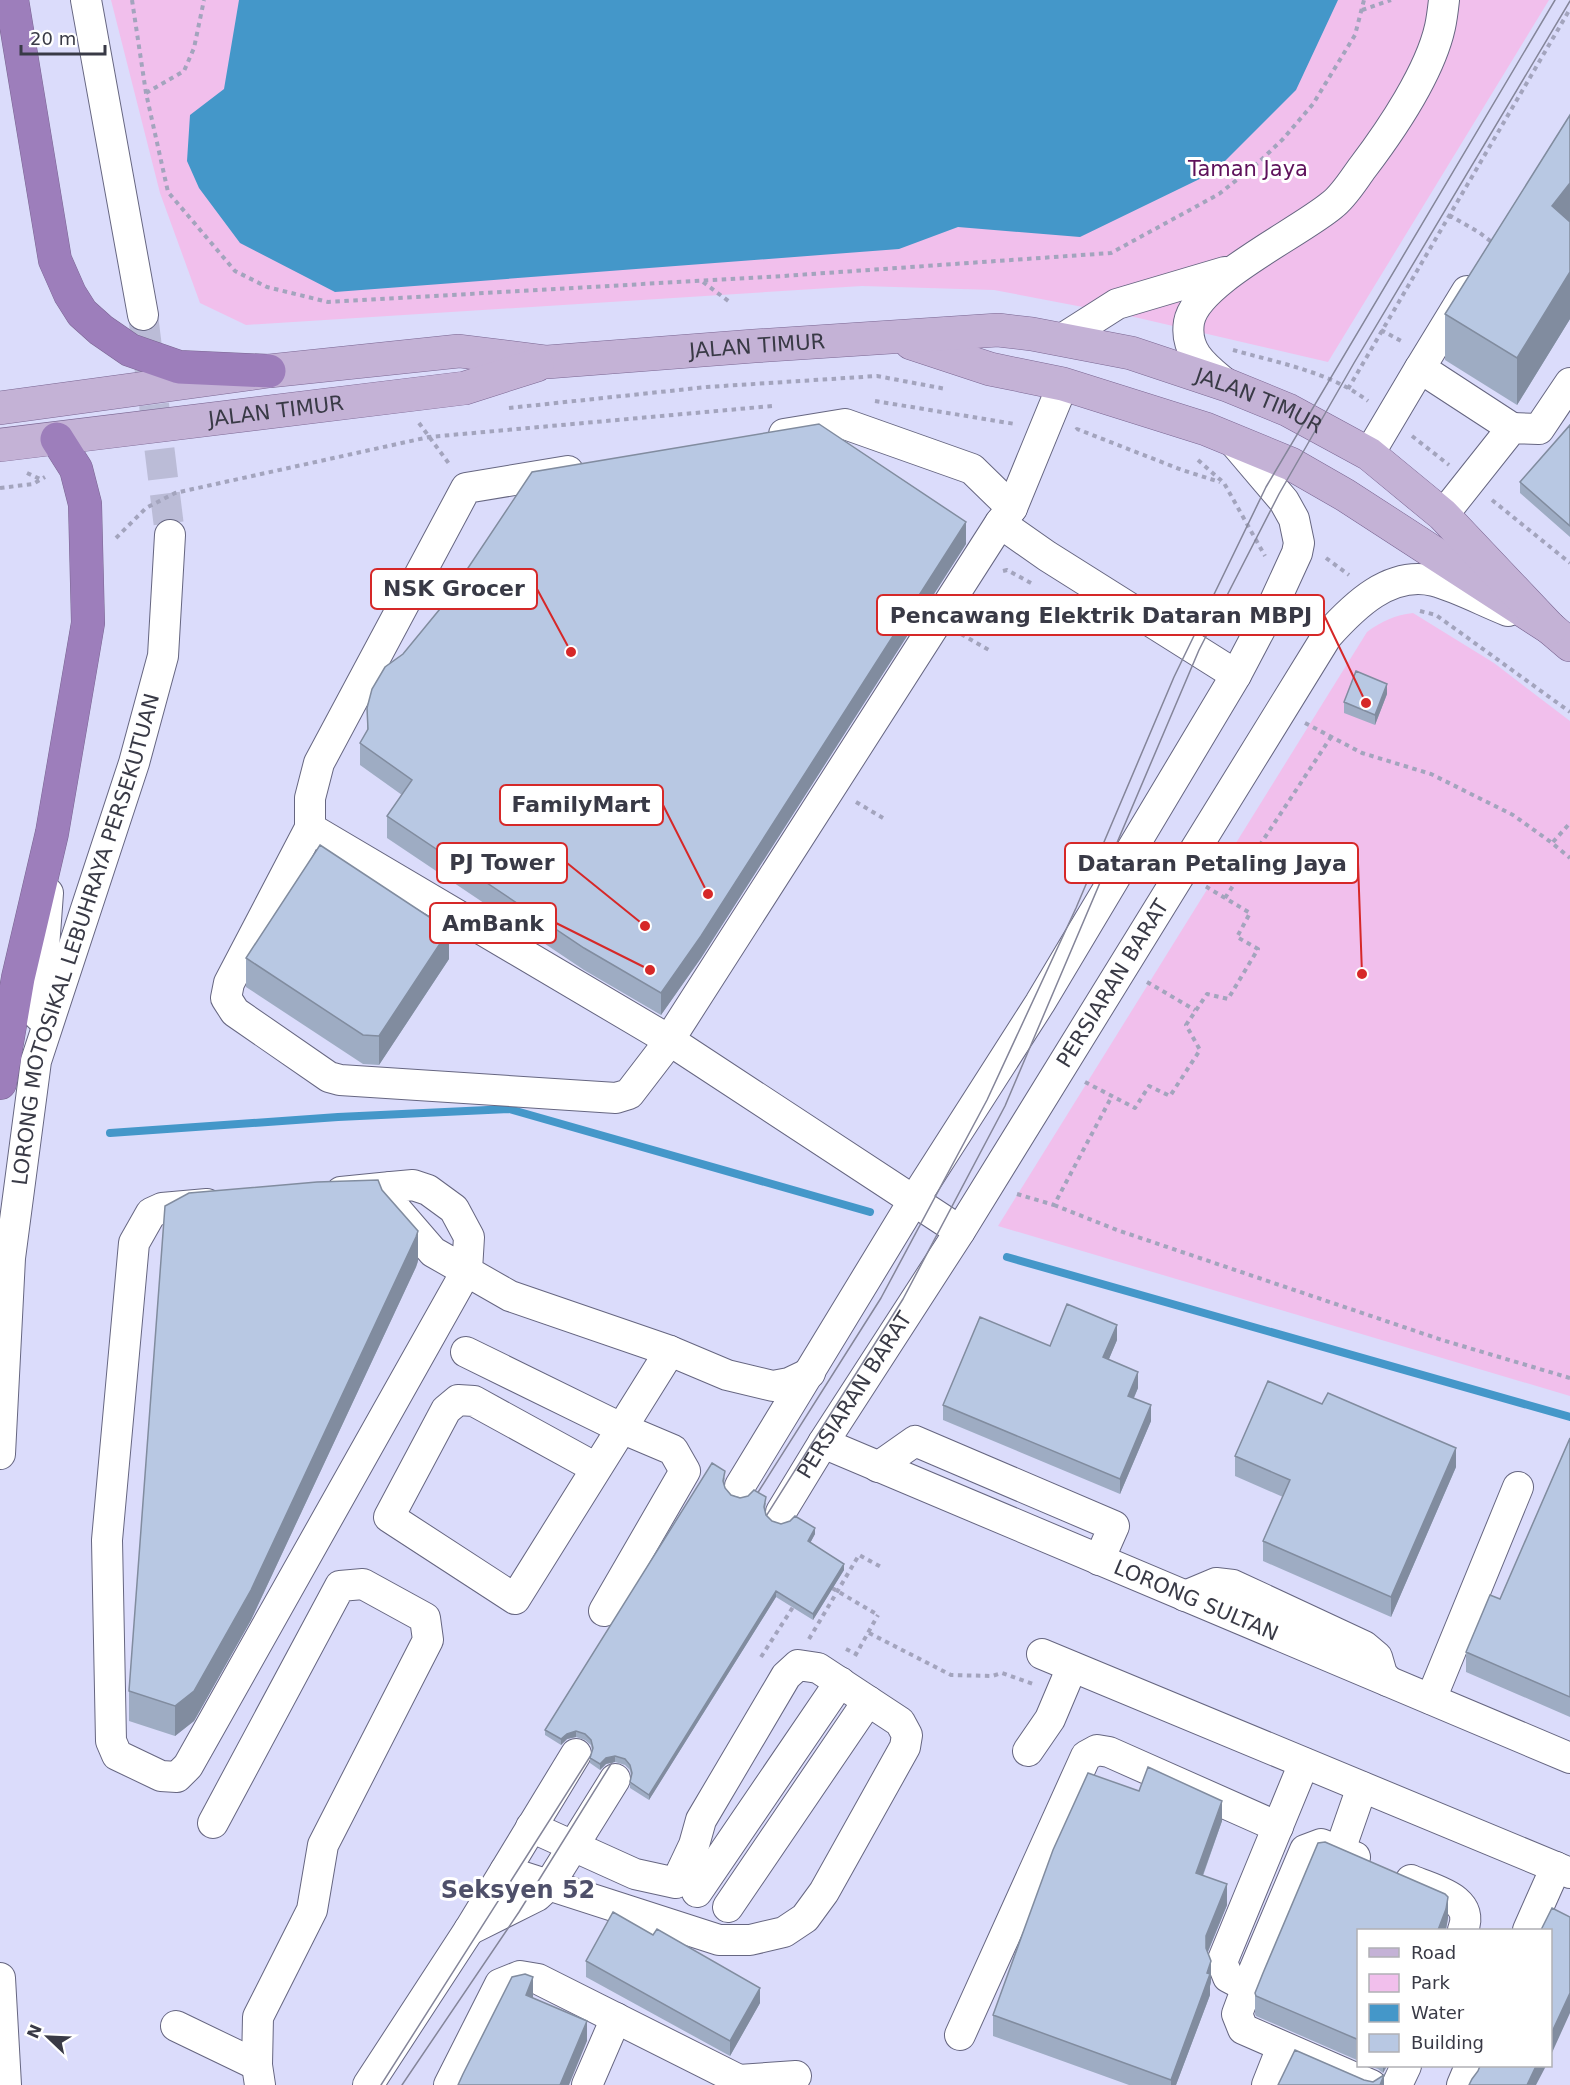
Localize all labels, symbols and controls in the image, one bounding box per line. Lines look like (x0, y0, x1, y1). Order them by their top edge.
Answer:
scale bar (21, 18, 105, 56)
text: 20 m (30, 28, 76, 49)
park label: Taman Jaya (1187, 157, 1308, 181)
street label: JALAN TIMUR (686, 329, 826, 363)
street label: JALAN TIMUR (1190, 363, 1327, 438)
street label: JALAN TIMUR (205, 391, 345, 432)
callout: NSK Grocer (371, 569, 537, 609)
text: NSK Grocer (383, 576, 525, 601)
callout: Pencawang Elektrik Dataran MBPJ (877, 595, 1324, 635)
text: Pencawang Elektrik Dataran MBPJ (890, 603, 1312, 628)
street label: LORONG MOTOSIKAL LEBUHRAYA PERSEKUTUAN (8, 691, 164, 1187)
callout: FamilyMart (500, 785, 663, 825)
text: FamilyMart (511, 792, 651, 817)
callout: PJ Tower (437, 843, 567, 883)
callout: Dataran Petaling Jaya (1065, 843, 1358, 883)
text: PJ Tower (449, 850, 555, 875)
text: Dataran Petaling Jaya (1077, 851, 1347, 876)
street label: PERSIARAN BARAT (1052, 895, 1174, 1072)
callout: AmBank (430, 903, 556, 943)
text: AmBank (442, 911, 545, 936)
street label: PERSIARAN BARAT (792, 1307, 917, 1483)
street label: LORONG SULTAN (1110, 1555, 1282, 1646)
district label: Seksyen 52 (441, 1876, 595, 1904)
legend (1357, 1929, 1552, 2067)
text: Road (1411, 1942, 1456, 1963)
text: Park (1411, 1972, 1450, 1993)
text: Water (1411, 2002, 1465, 2023)
north arrow (18, 2007, 78, 2067)
text: N (23, 2021, 46, 2041)
text: Building (1411, 2032, 1484, 2053)

